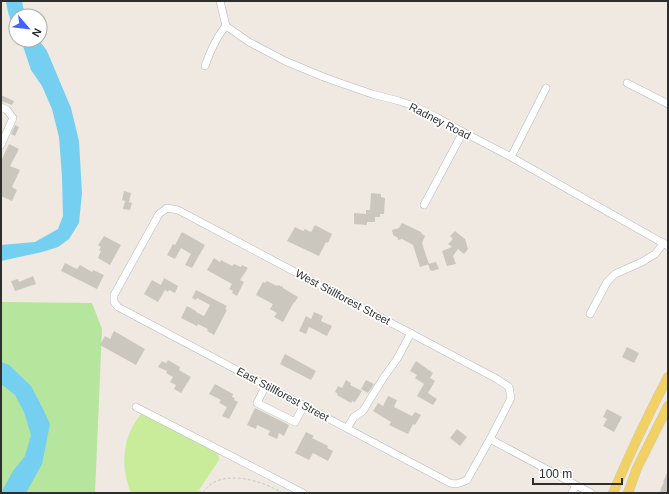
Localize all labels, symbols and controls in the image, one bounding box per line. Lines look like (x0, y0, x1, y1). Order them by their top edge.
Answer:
north arrow (8, 8, 48, 48)
text: N (30, 26, 44, 39)
street label: Radney Road (407, 100, 473, 142)
street label: West Stillforest Street (294, 267, 392, 327)
street label: East Stillforest Street (235, 365, 331, 423)
scale bar (533, 460, 622, 486)
text: 100 m (539, 467, 572, 481)

